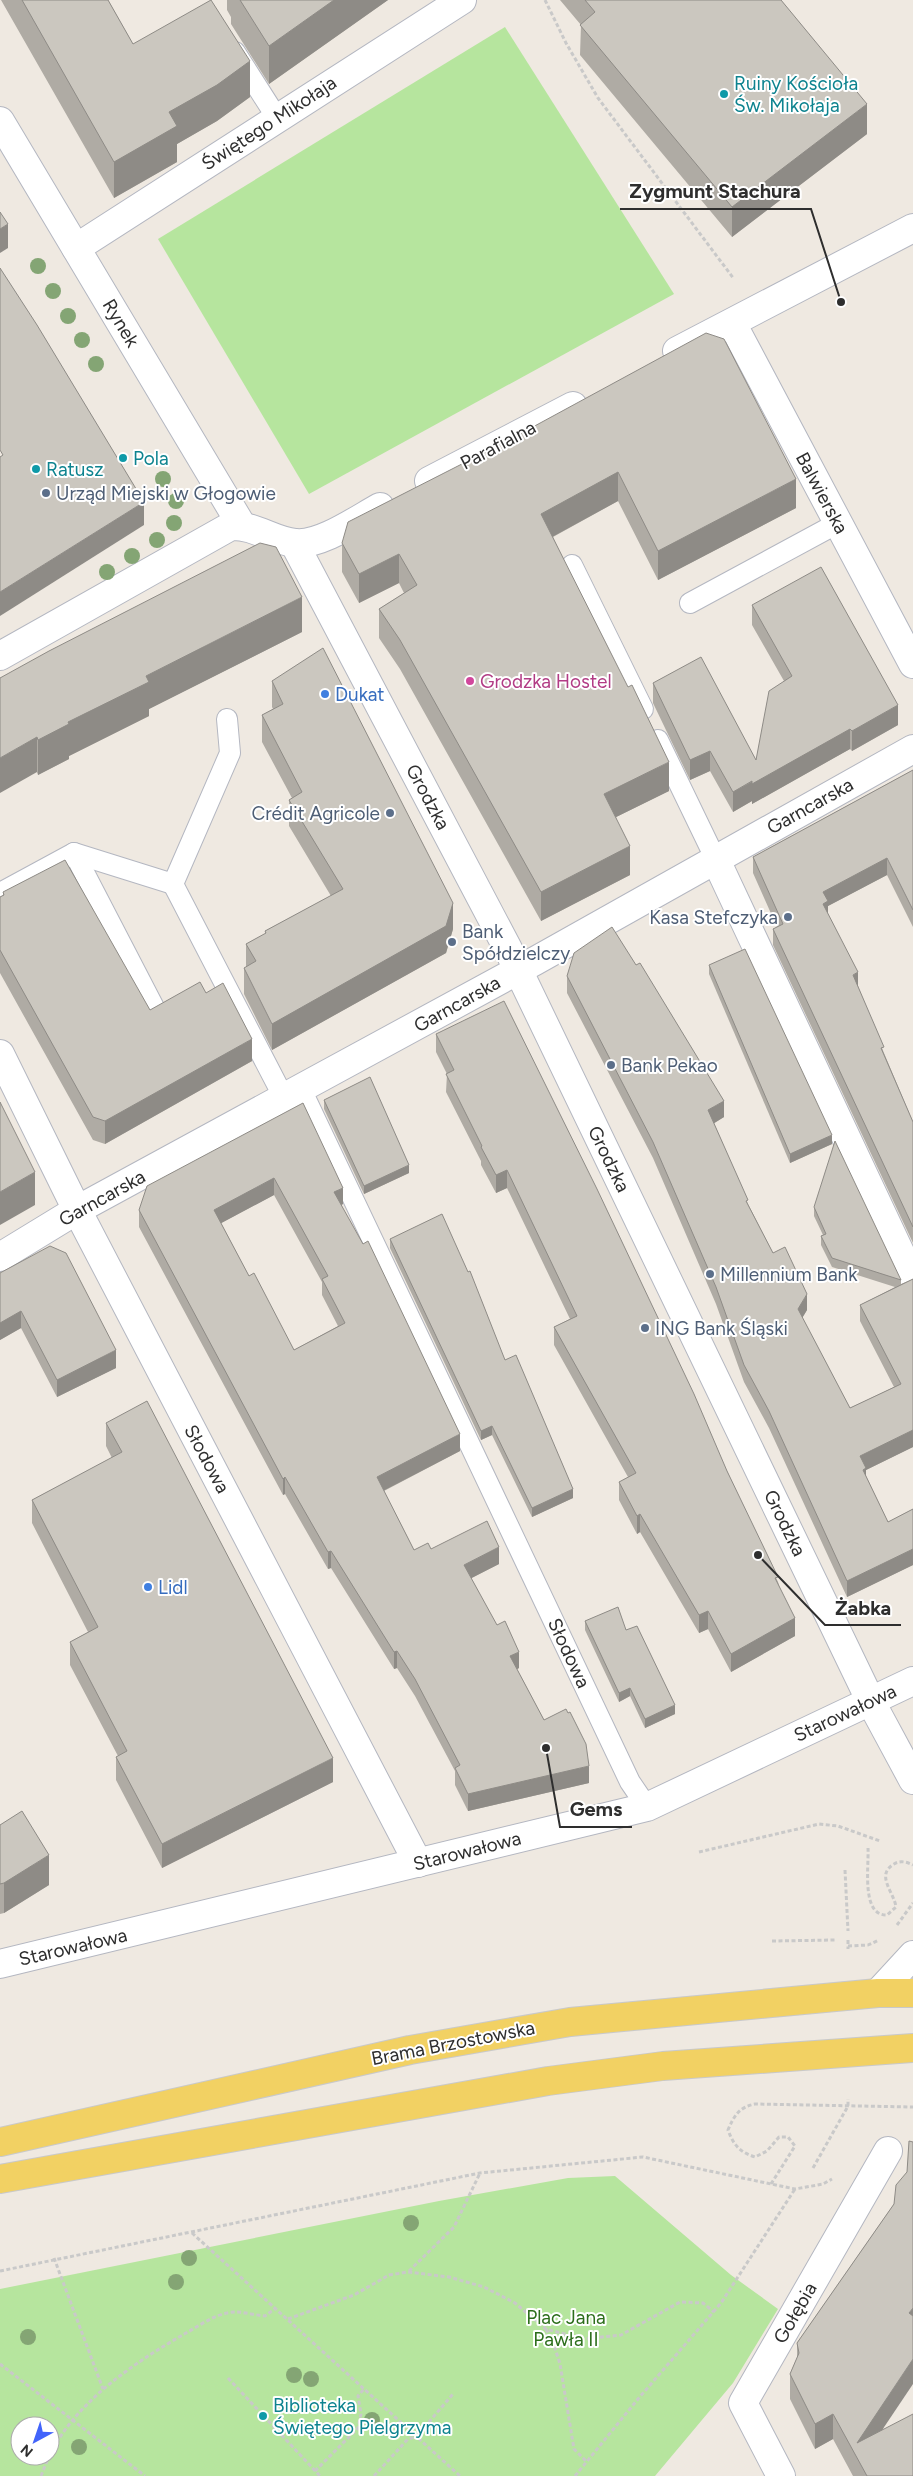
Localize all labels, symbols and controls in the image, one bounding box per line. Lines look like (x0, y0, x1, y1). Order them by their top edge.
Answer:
street label: Świętego Mikołaja (197, 71, 341, 175)
place label: Ruiny Kościoła Św. Mikołaja (734, 72, 858, 117)
marker: Ruiny Kościoła Św. Mikołaja (718, 88, 730, 100)
callout: Zygmunt Stachura (620, 174, 811, 209)
text: Zygmunt Stachura (629, 179, 801, 203)
street label: Rynek (98, 295, 145, 352)
street label: Parafialna (456, 416, 540, 474)
place label: Pola (133, 447, 169, 470)
street label: Balwierska (791, 448, 853, 538)
marker: Pola (117, 452, 129, 464)
place label: Ratusz (46, 458, 104, 481)
marker: Ratusz (30, 463, 42, 475)
place label: Urząd Miejski w Głogowie (56, 482, 276, 505)
marker: Urząd Miejski w Głogowie (40, 487, 52, 499)
place label: Grodzka Hostel (480, 670, 612, 693)
marker: Grodzka Hostel (464, 675, 476, 687)
place label: Dukat (335, 683, 385, 706)
marker: Dukat (319, 688, 331, 700)
street label: Grodzka (401, 760, 455, 834)
street label: Garncarska (763, 773, 857, 839)
place label: Crédit Agricole (251, 802, 380, 825)
marker: Crédit Agricole (384, 807, 396, 819)
place label: Kasa Stefczyka (649, 906, 778, 929)
marker: Kasa Stefczyka (782, 911, 794, 923)
place label: Bank Spółdzielczy (462, 920, 570, 965)
marker: Bank Spółdzielczy (446, 936, 458, 948)
street label: Garncarska (410, 971, 504, 1037)
place label: Bank Pekao (621, 1054, 718, 1077)
marker: Bank Pekao (605, 1059, 617, 1071)
street label: Grodzka (583, 1122, 635, 1196)
street label: Garncarska (55, 1165, 149, 1231)
place label: Millennium Bank (720, 1263, 858, 1286)
marker: Millennium Bank (704, 1268, 716, 1280)
place label: ING Bank Śląski (655, 1317, 788, 1340)
marker: ING Bank Śląski (639, 1322, 651, 1334)
street label: Słodowa (179, 1421, 235, 1497)
street label: Grodzka (759, 1486, 811, 1560)
place label: Lidl (158, 1576, 188, 1599)
marker: Lidl (142, 1581, 154, 1593)
callout: Żabka (825, 1590, 901, 1625)
text: Żabka (835, 1596, 891, 1620)
street label: Słodowa (543, 1614, 595, 1692)
street label: Starowałowa (790, 1679, 900, 1747)
callout: Gems (560, 1792, 632, 1827)
text: Gems (570, 1797, 622, 1821)
street label: Starowałowa (411, 1826, 523, 1876)
street label: Starowałowa (17, 1923, 129, 1971)
street label: Brama Brzostowska (369, 2016, 537, 2070)
street label: Gołębia (768, 2278, 822, 2348)
park label: Plac Jana Pawła II (526, 2306, 606, 2351)
place label: Biblioteka Świętego Pielgrzyma (273, 2394, 451, 2439)
marker: Biblioteka Świętego Pielgrzyma (257, 2410, 269, 2422)
north arrow (10, 2416, 60, 2466)
text: N (17, 2441, 37, 2461)

